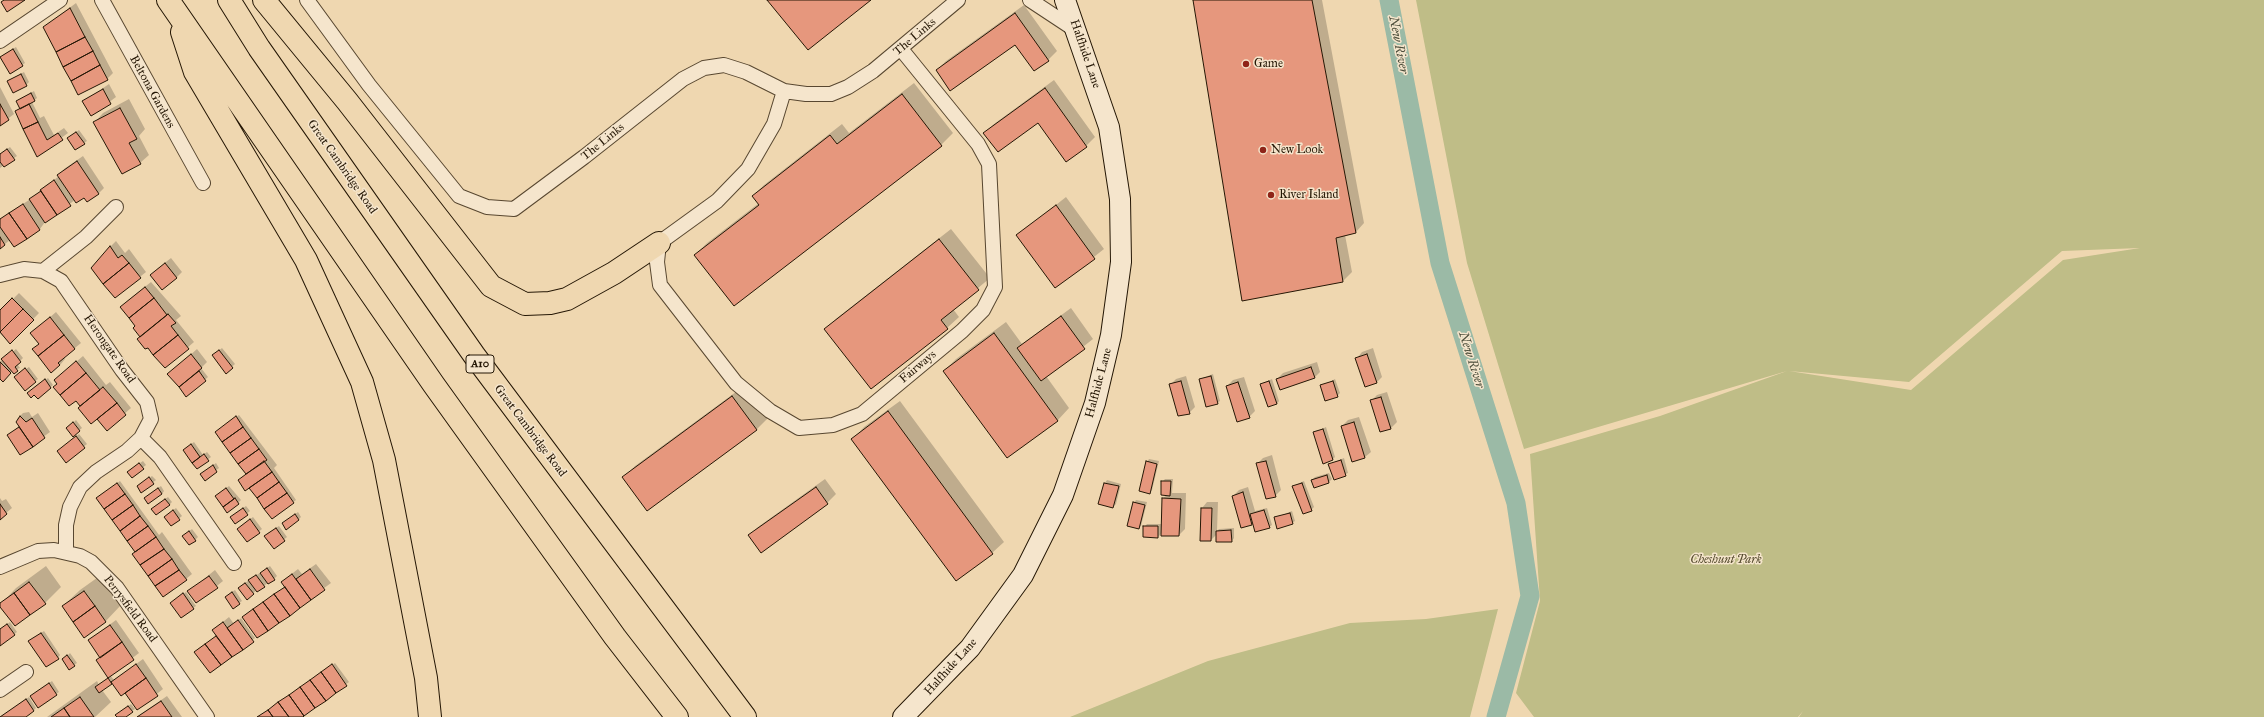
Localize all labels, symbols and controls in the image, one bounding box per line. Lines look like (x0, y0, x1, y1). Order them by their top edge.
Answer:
street label: The Links (891, 15, 939, 59)
water label: New River (1385, 15, 1411, 75)
street label: Halfhide Lane (1067, 18, 1103, 90)
street label: Beltona Gardens (126, 53, 178, 131)
place label: Game (1254, 57, 1283, 71)
marker: Game (1241, 59, 1251, 69)
street label: Great Cambridge Road (304, 117, 380, 217)
street label: The Links (579, 120, 627, 164)
place label: New Look (1271, 143, 1323, 157)
marker: New Look (1258, 145, 1268, 155)
place label: River Island (1279, 188, 1339, 202)
marker: River Island (1266, 190, 1276, 200)
street label: Herongate Road (80, 312, 138, 386)
water label: New River (1455, 330, 1487, 390)
street label: Halfhide Lane (1083, 347, 1115, 419)
street label: Fairways (897, 348, 939, 386)
road number: A10 (466, 355, 494, 373)
street label: Great Cambridge Road (491, 382, 569, 480)
park label: Cheshunt Park (1690, 553, 1762, 567)
street label: Perrysfield Road (100, 573, 160, 645)
street label: Halfhide Lane (922, 636, 980, 698)

